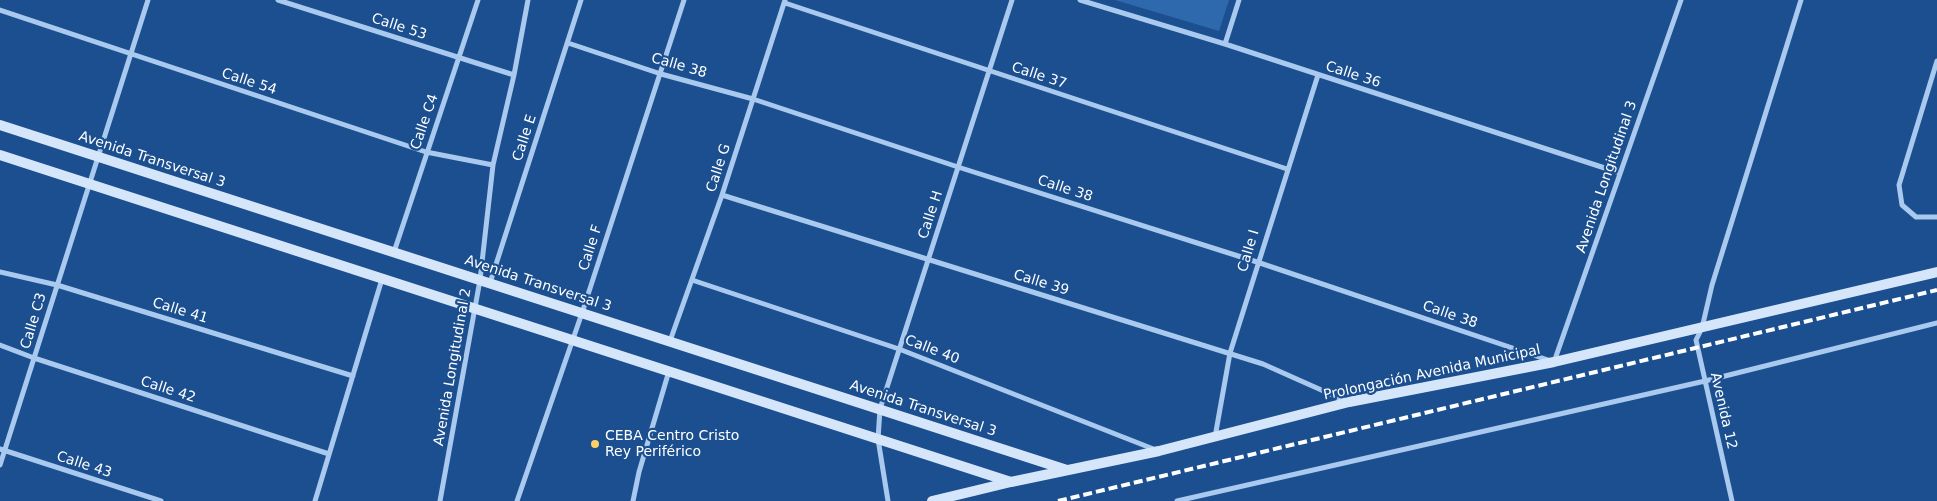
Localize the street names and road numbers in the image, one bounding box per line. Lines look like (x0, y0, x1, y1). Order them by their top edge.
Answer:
street label: Calle 53 (369, 10, 429, 44)
street label: Calle 38 (649, 50, 709, 82)
street label: Calle 36 (1323, 58, 1383, 92)
street label: Calle 37 (1009, 59, 1069, 93)
street label: Calle 54 (219, 65, 279, 99)
street label: Calle C4 (408, 92, 442, 152)
street label: Avenida Longitudinal 3 (1573, 99, 1641, 255)
street label: Calle E (510, 113, 540, 163)
street label: Avenida Transversal 3 (77, 128, 227, 192)
street label: Calle G (703, 142, 735, 194)
street label: Calle 38 (1035, 172, 1095, 206)
street label: Calle H (915, 189, 947, 241)
street label: Calle F (576, 223, 606, 273)
street label: Calle I (1235, 228, 1263, 274)
street label: Avenida Transversal 3 (463, 252, 613, 316)
street label: Calle 39 (1011, 267, 1071, 299)
street label: Avenida Longitudinal 2 (431, 287, 475, 447)
street label: Calle C3 (18, 291, 50, 351)
street label: Calle 41 (150, 295, 210, 327)
street label: Calle 38 (1420, 298, 1480, 332)
street label: Calle 40 (902, 332, 962, 368)
street label: Prolongación Avenida Municipal (1322, 342, 1542, 404)
street label: Avenida 12 (1706, 371, 1740, 451)
street label: Calle 42 (138, 373, 198, 407)
street label: Avenida Transversal 3 (848, 377, 998, 441)
street label: Calle 43 (54, 448, 114, 482)

